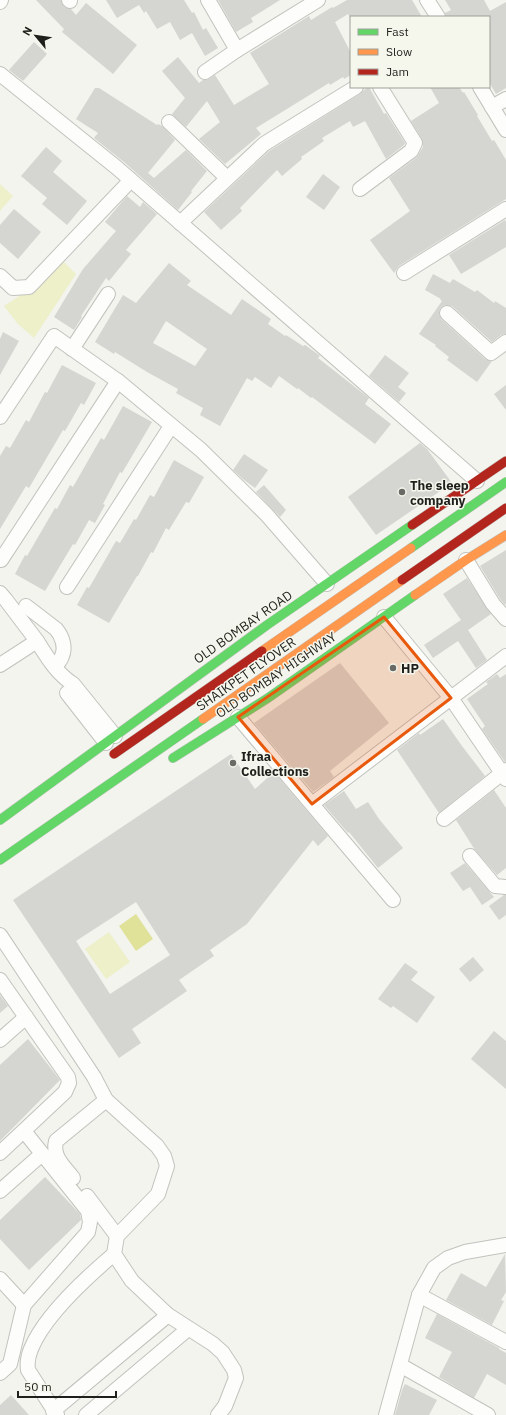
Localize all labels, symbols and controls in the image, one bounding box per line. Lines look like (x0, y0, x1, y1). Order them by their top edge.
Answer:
north arrow (16, 16, 56, 56)
legend (350, 16, 490, 88)
text: N (19, 24, 35, 38)
text: Fast (386, 24, 409, 39)
text: Slow (386, 44, 412, 59)
text: Jam (386, 64, 409, 79)
place label: The sleep company (410, 477, 469, 509)
marker: The sleep company (397, 487, 407, 497)
street label: OLD BOMBAY ROAD (190, 587, 296, 667)
street label: OLD BOMBAY HIGHWAY (212, 628, 340, 722)
street label: SHAIKPET FLYOVER (193, 633, 299, 715)
place label: HP (401, 660, 419, 677)
marker: HP (388, 663, 398, 673)
place label: Ifraa Collections (241, 748, 309, 780)
marker: Ifraa Collections (228, 758, 238, 768)
scale bar (18, 1373, 116, 1399)
text: 50 m (24, 1379, 52, 1394)

